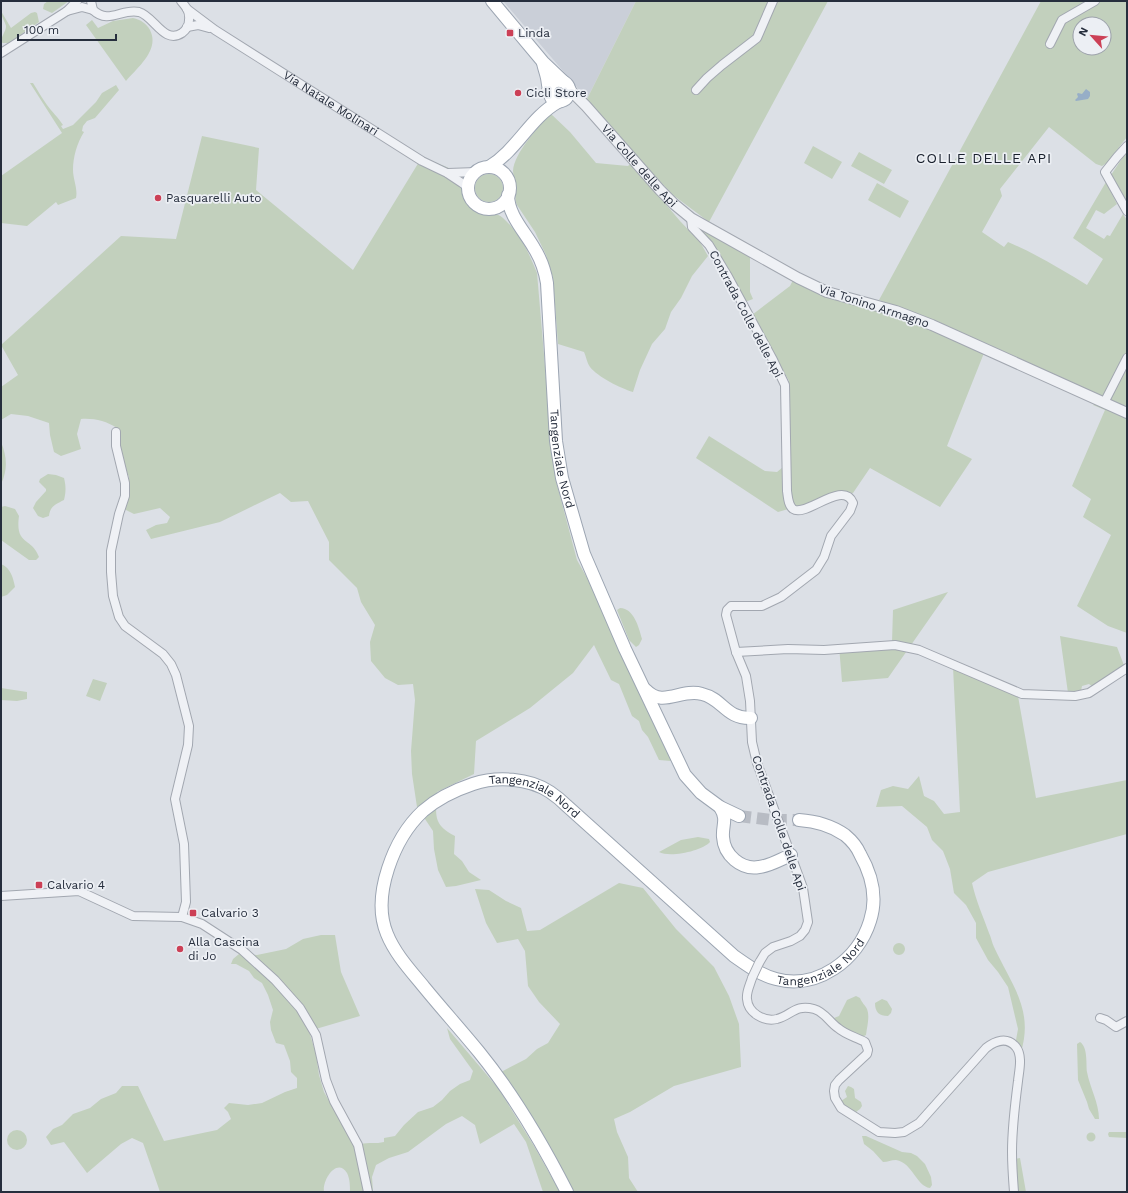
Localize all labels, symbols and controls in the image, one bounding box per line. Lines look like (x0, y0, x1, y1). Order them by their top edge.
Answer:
scale bar (18, 16, 116, 42)
north arrow (1072, 16, 1112, 56)
text: 100 m (24, 23, 59, 37)
text: N (1076, 25, 1091, 38)
place label: Linda (518, 26, 550, 40)
marker: Linda (505, 28, 515, 38)
street label: Via Natale Molinari (281, 68, 381, 139)
place label: Cicli Store (526, 86, 587, 100)
marker: Cicli Store (513, 88, 523, 98)
street label: Via Colle delle Api (598, 121, 680, 210)
district label: COLLE DELLE API (916, 150, 1052, 166)
place label: Pasquarelli Auto (166, 191, 261, 205)
marker: Pasquarelli Auto (153, 193, 163, 203)
street label: Contrada Colle delle Api (706, 248, 786, 380)
street label: Via Tonino Armagno (817, 282, 931, 330)
street label: Tangenziale Nord (547, 409, 577, 510)
street label: Contrada Colle delle Api (749, 753, 809, 893)
street label: Tangenziale Nord (488, 772, 583, 821)
place label: Calvario 4 (47, 878, 105, 892)
marker: Calvario 4 (34, 880, 44, 890)
place label: Calvario 3 (201, 906, 259, 920)
marker: Calvario 3 (188, 908, 198, 918)
place label: Alla Cascina di Jo (188, 935, 260, 963)
street label: Tangenziale Nord (775, 936, 868, 988)
marker: Alla Cascina di Jo (175, 944, 185, 954)

